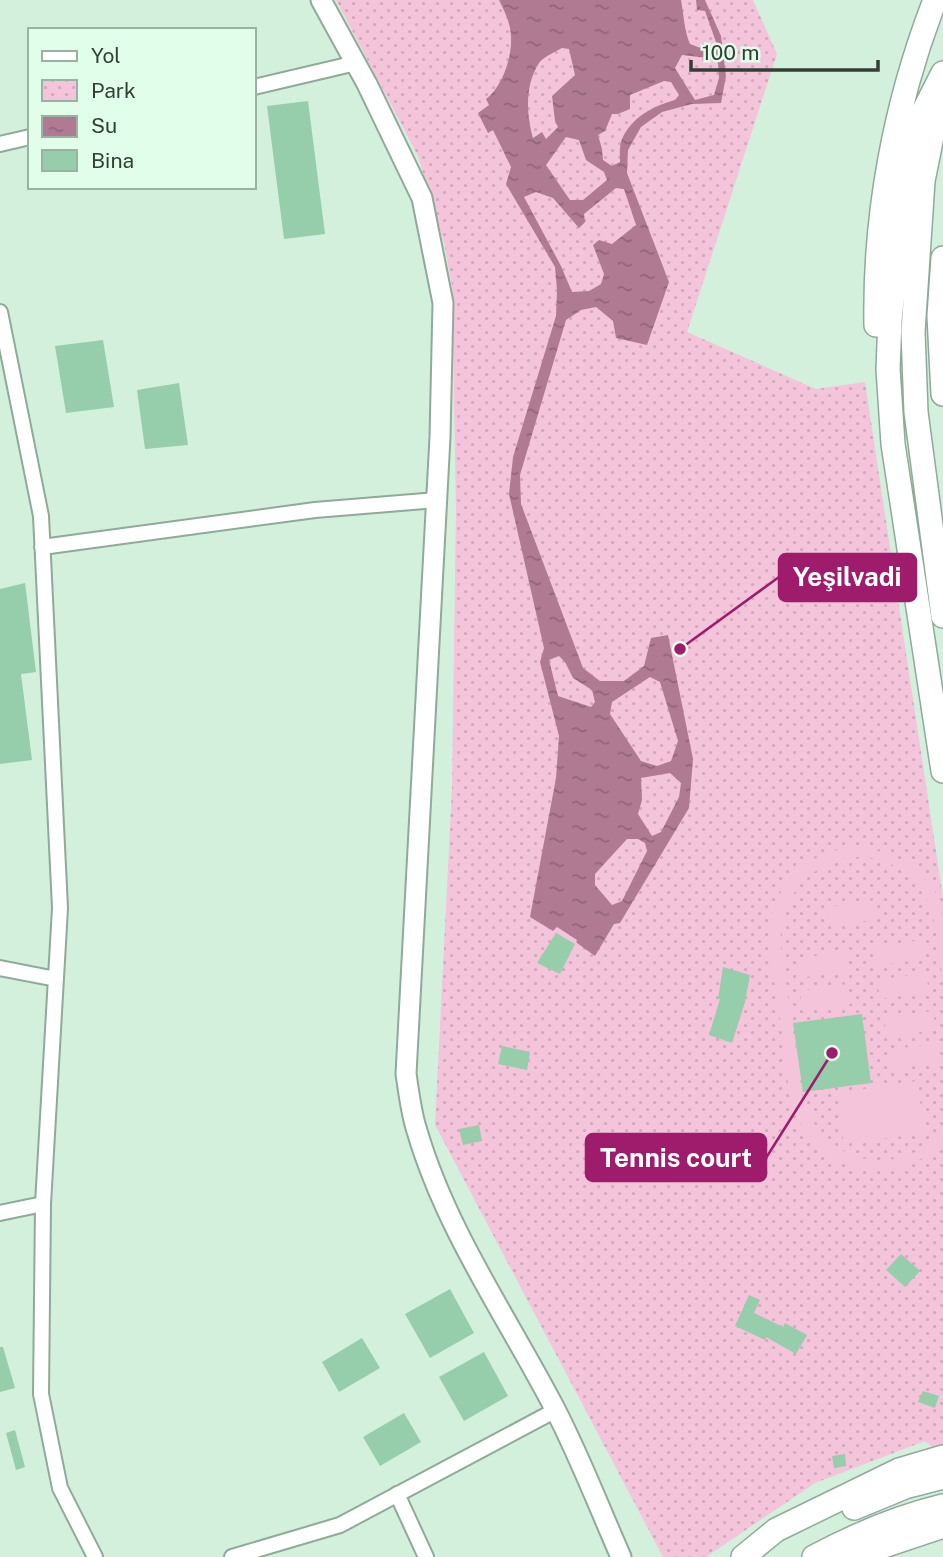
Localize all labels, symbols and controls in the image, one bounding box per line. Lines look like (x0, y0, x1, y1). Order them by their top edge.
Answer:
legend (28, 28, 256, 189)
scale bar (691, 28, 878, 72)
text: 100 m (702, 40, 759, 65)
text: Yol (91, 43, 121, 68)
text: Park (91, 78, 136, 103)
text: Su (91, 113, 117, 138)
text: Bina (91, 148, 134, 173)
callout: Yeşilvadi (779, 554, 916, 601)
text: Yeşilvadi (792, 561, 902, 592)
callout: Tennis court (586, 1134, 766, 1181)
text: Tennis court (600, 1142, 752, 1173)

